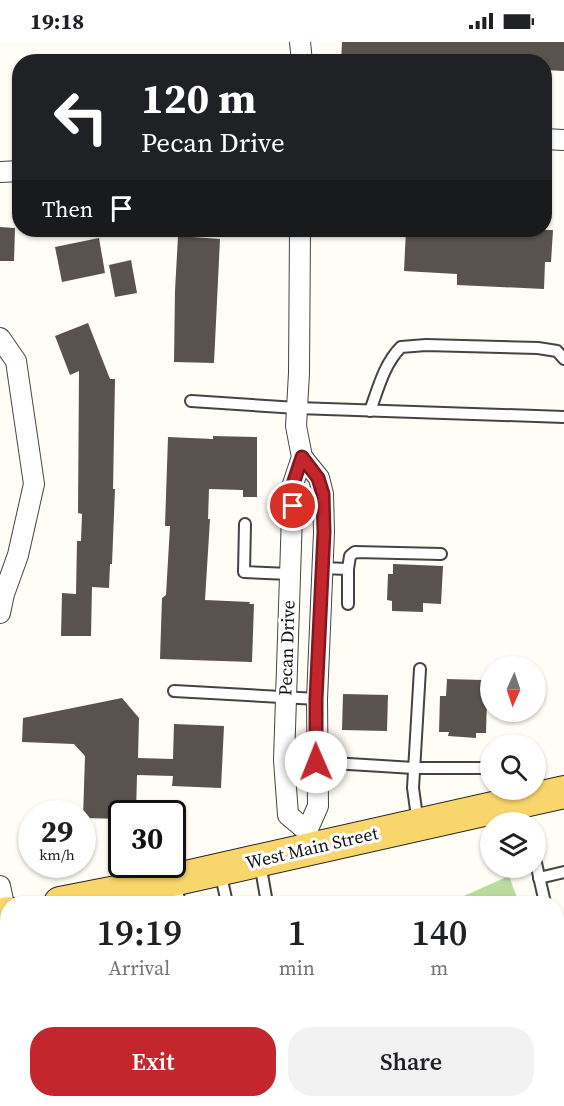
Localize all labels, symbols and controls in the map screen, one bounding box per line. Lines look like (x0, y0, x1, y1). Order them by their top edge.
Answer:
text: 19:18 (30, 6, 84, 36)
text: 120 m (141, 69, 256, 127)
icon: left (42, 78, 120, 156)
text: Pecan Drive (141, 124, 285, 161)
icon: arrive (105, 192, 138, 225)
text: Then (42, 194, 93, 224)
pin (267, 480, 318, 531)
icon: arrive (276, 489, 309, 522)
street label: Pecan Drive (272, 600, 301, 696)
north arrow (480, 656, 546, 722)
map controls (480, 656, 546, 878)
position arrow (284, 730, 348, 794)
button: search (480, 734, 546, 800)
speed limit sign: 30 (108, 800, 186, 878)
text: 29 (41, 811, 73, 852)
button: layers (480, 812, 546, 878)
street label: West Main Street (243, 820, 381, 875)
text: km/h (39, 844, 75, 865)
text: 19:19 (97, 908, 182, 957)
text: 1 (287, 908, 306, 957)
text: 140 (411, 908, 467, 957)
text: Arrival (108, 954, 170, 982)
text: min (279, 954, 315, 982)
text: m (430, 954, 448, 982)
button: Exit (30, 1027, 276, 1096)
button: Share (288, 1027, 534, 1096)

